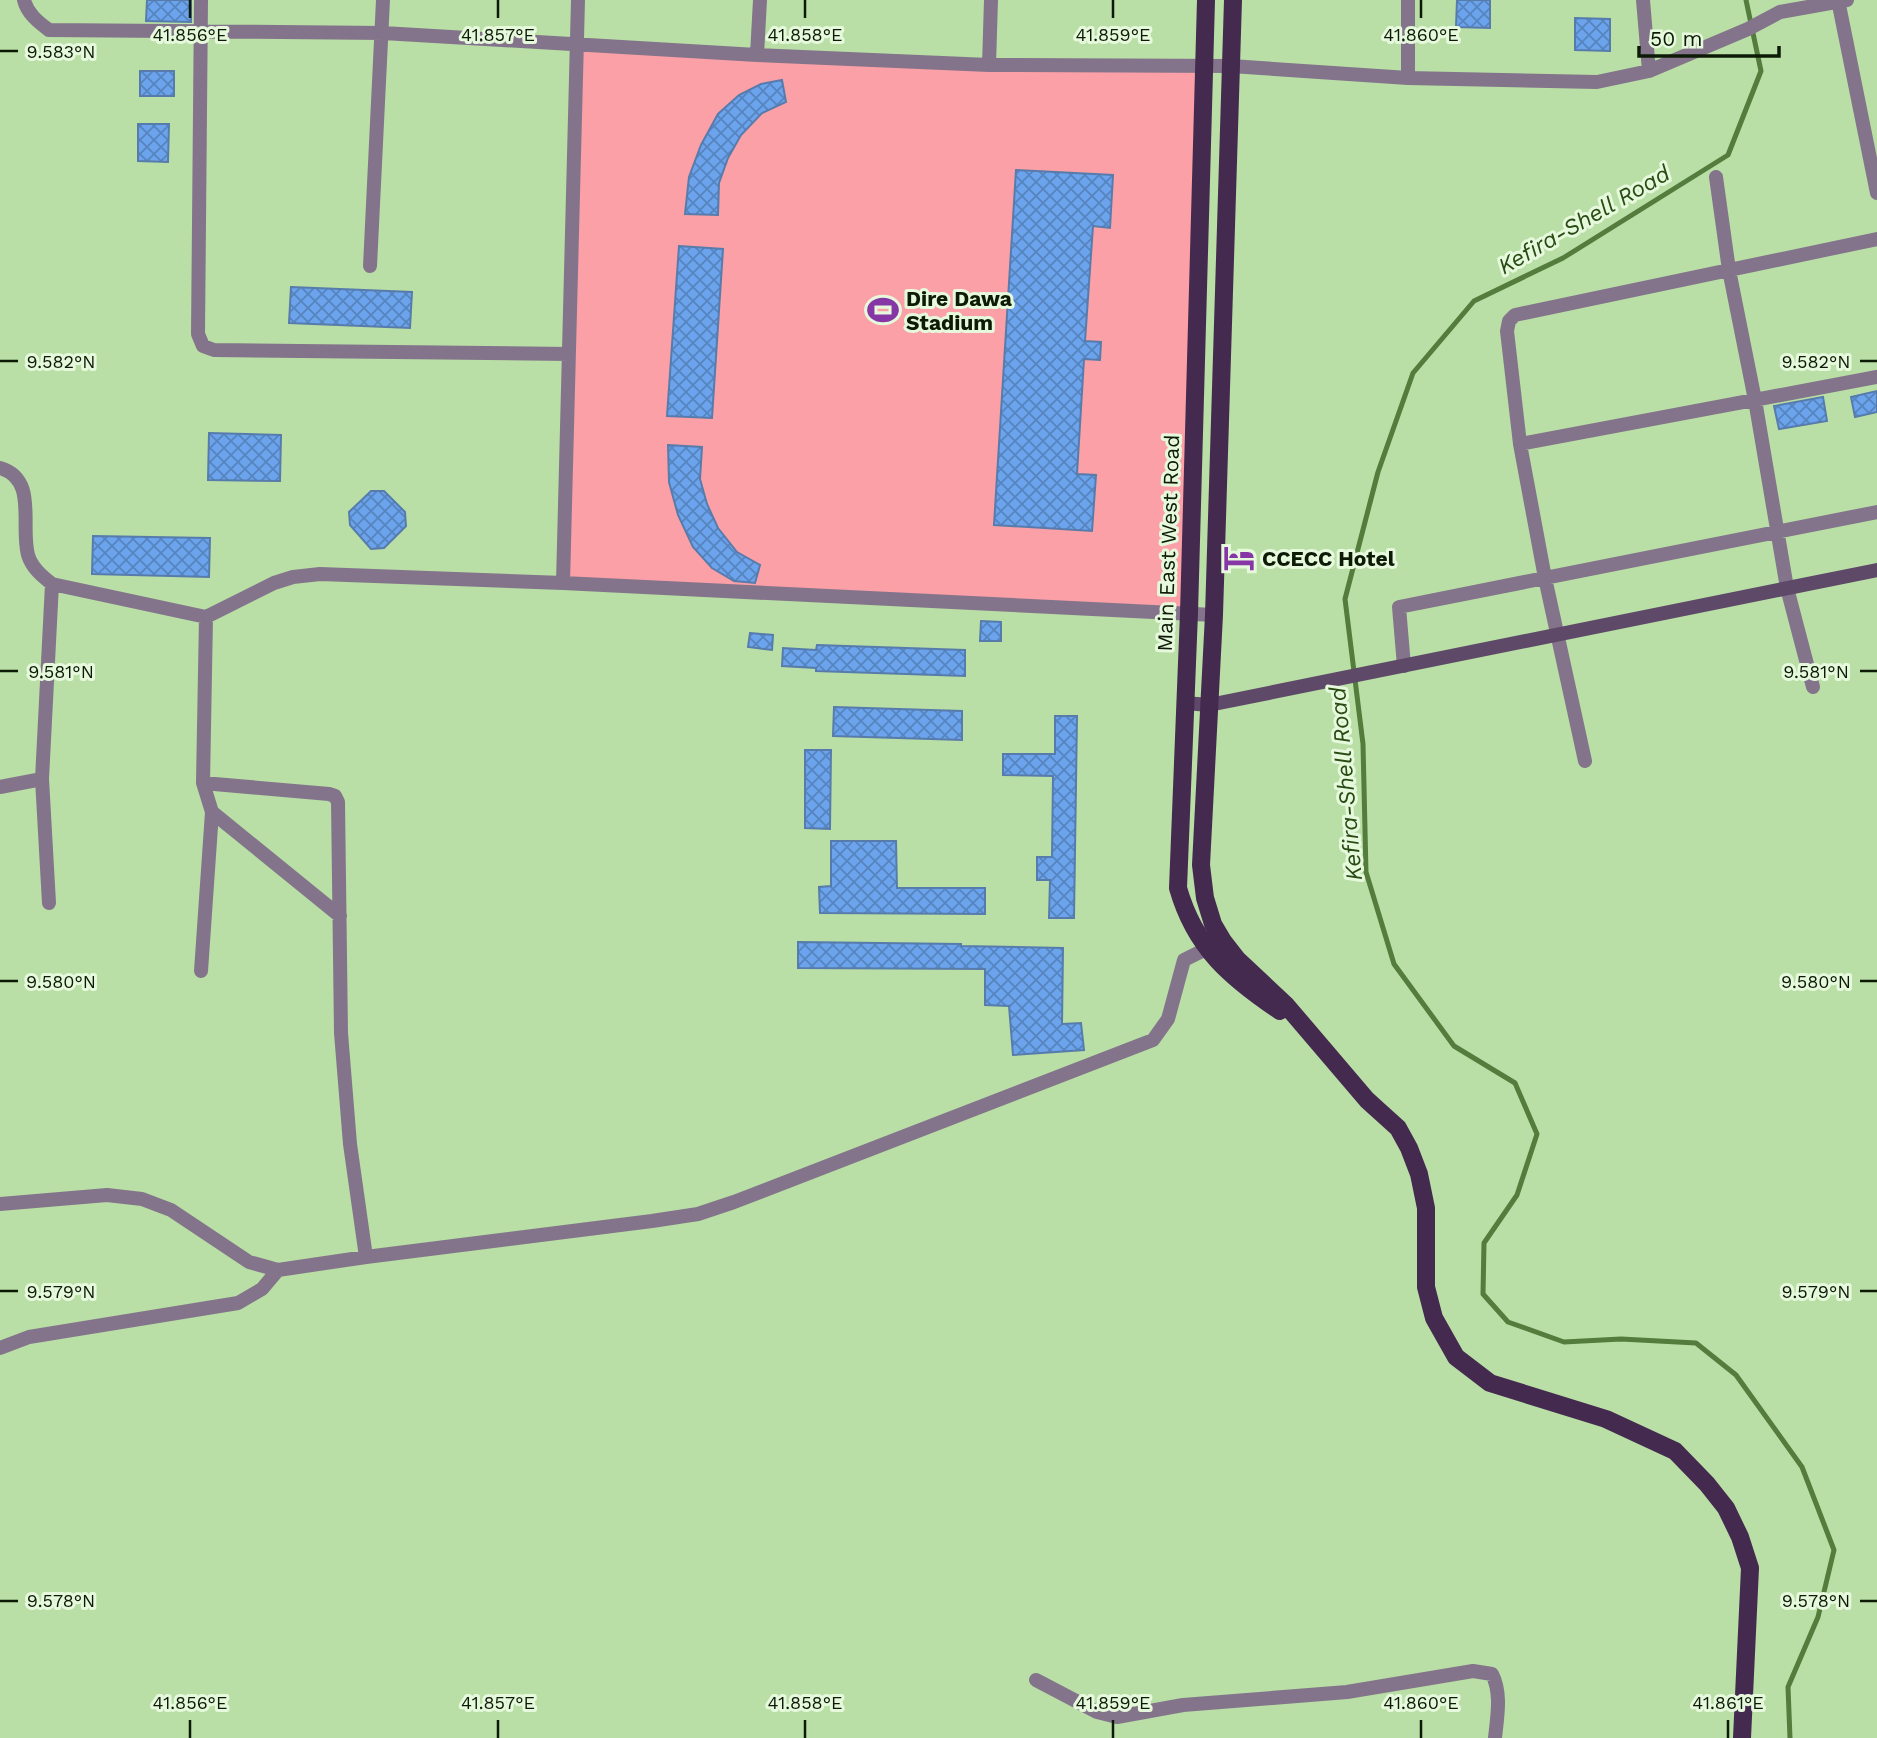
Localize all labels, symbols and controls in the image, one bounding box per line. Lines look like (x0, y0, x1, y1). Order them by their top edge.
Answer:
scale bar (1639, 14, 1779, 58)
text: 41.856°E (153, 24, 227, 45)
text: 41.857°E (461, 24, 535, 45)
text: 41.858°E (768, 24, 842, 45)
text: 41.859°E (1076, 24, 1150, 45)
text: 41.860°E (1383, 24, 1459, 45)
text: 50 m (1650, 26, 1702, 51)
text: 9.583°N (27, 41, 95, 62)
water label: Kefira-Shell Road (1493, 159, 1675, 280)
place label: Dire Dawa Stadium (906, 286, 1013, 335)
sports icon: Dire Dawa Stadium (866, 293, 900, 327)
text: 9.582°N (26, 351, 96, 372)
text: 9.582°N (1781, 351, 1851, 372)
street label: Main East West Road (1152, 434, 1184, 652)
hotel icon: CCECC Hotel (1222, 541, 1256, 575)
place label: CCECC Hotel (1262, 546, 1395, 571)
text: 9.581°N (28, 661, 94, 682)
text: 9.581°N (1783, 661, 1849, 682)
water label: Kefira-Shell Road (1324, 685, 1368, 882)
text: 9.580°N (26, 971, 96, 992)
text: 9.580°N (1781, 971, 1851, 992)
text: 9.579°N (27, 1281, 95, 1302)
text: 9.579°N (1782, 1281, 1850, 1302)
text: 9.578°N (27, 1590, 95, 1611)
text: 9.578°N (1782, 1590, 1850, 1611)
text: 41.856°E (153, 1692, 227, 1713)
text: 41.857°E (461, 1692, 535, 1713)
text: 41.858°E (768, 1692, 842, 1713)
text: 41.859°E (1076, 1692, 1150, 1713)
text: 41.860°E (1383, 1692, 1459, 1713)
text: 41.861°E (1692, 1692, 1764, 1713)

